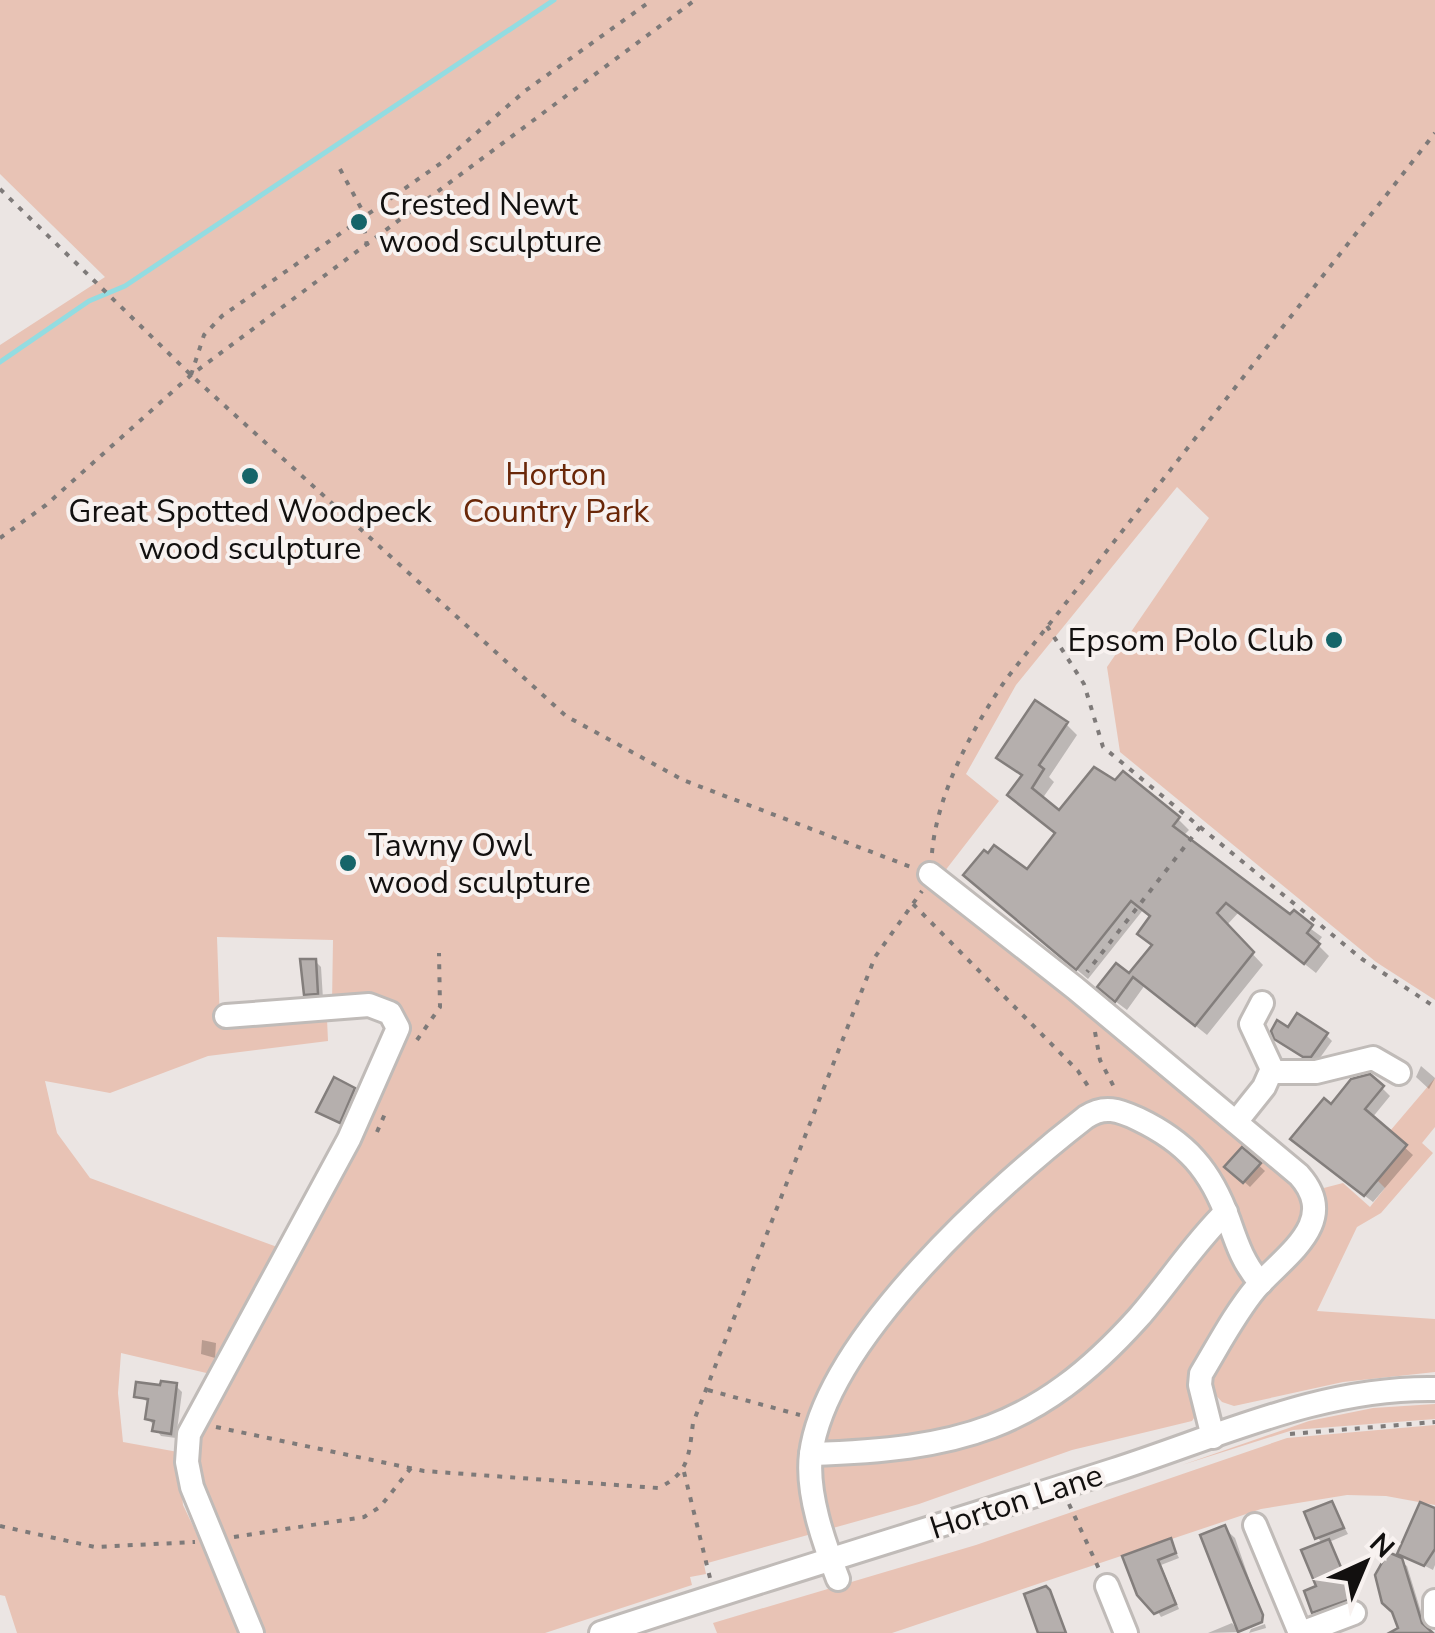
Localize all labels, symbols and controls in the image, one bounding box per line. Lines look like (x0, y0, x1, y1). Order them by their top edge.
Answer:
place label: Crested Newt wood sculpture (379, 183, 602, 263)
marker: Crested Newt wood sculpture (348, 211, 370, 233)
park label: Horton Country Park (463, 453, 650, 533)
marker: Great Spotted Woodpeck wood sculpture (239, 465, 261, 487)
place label: Great Spotted Woodpeck wood sculpture (68, 490, 433, 570)
place label: Epsom Polo Club (1068, 619, 1314, 662)
marker: Epsom Polo Club (1323, 629, 1345, 651)
place label: Tawny Owl wood sculpture (368, 824, 591, 904)
marker: Tawny Owl wood sculpture (337, 852, 359, 874)
street label: Horton Lane (924, 1453, 1108, 1550)
north arrow (1315, 1513, 1415, 1613)
text: N (1361, 1525, 1402, 1567)

